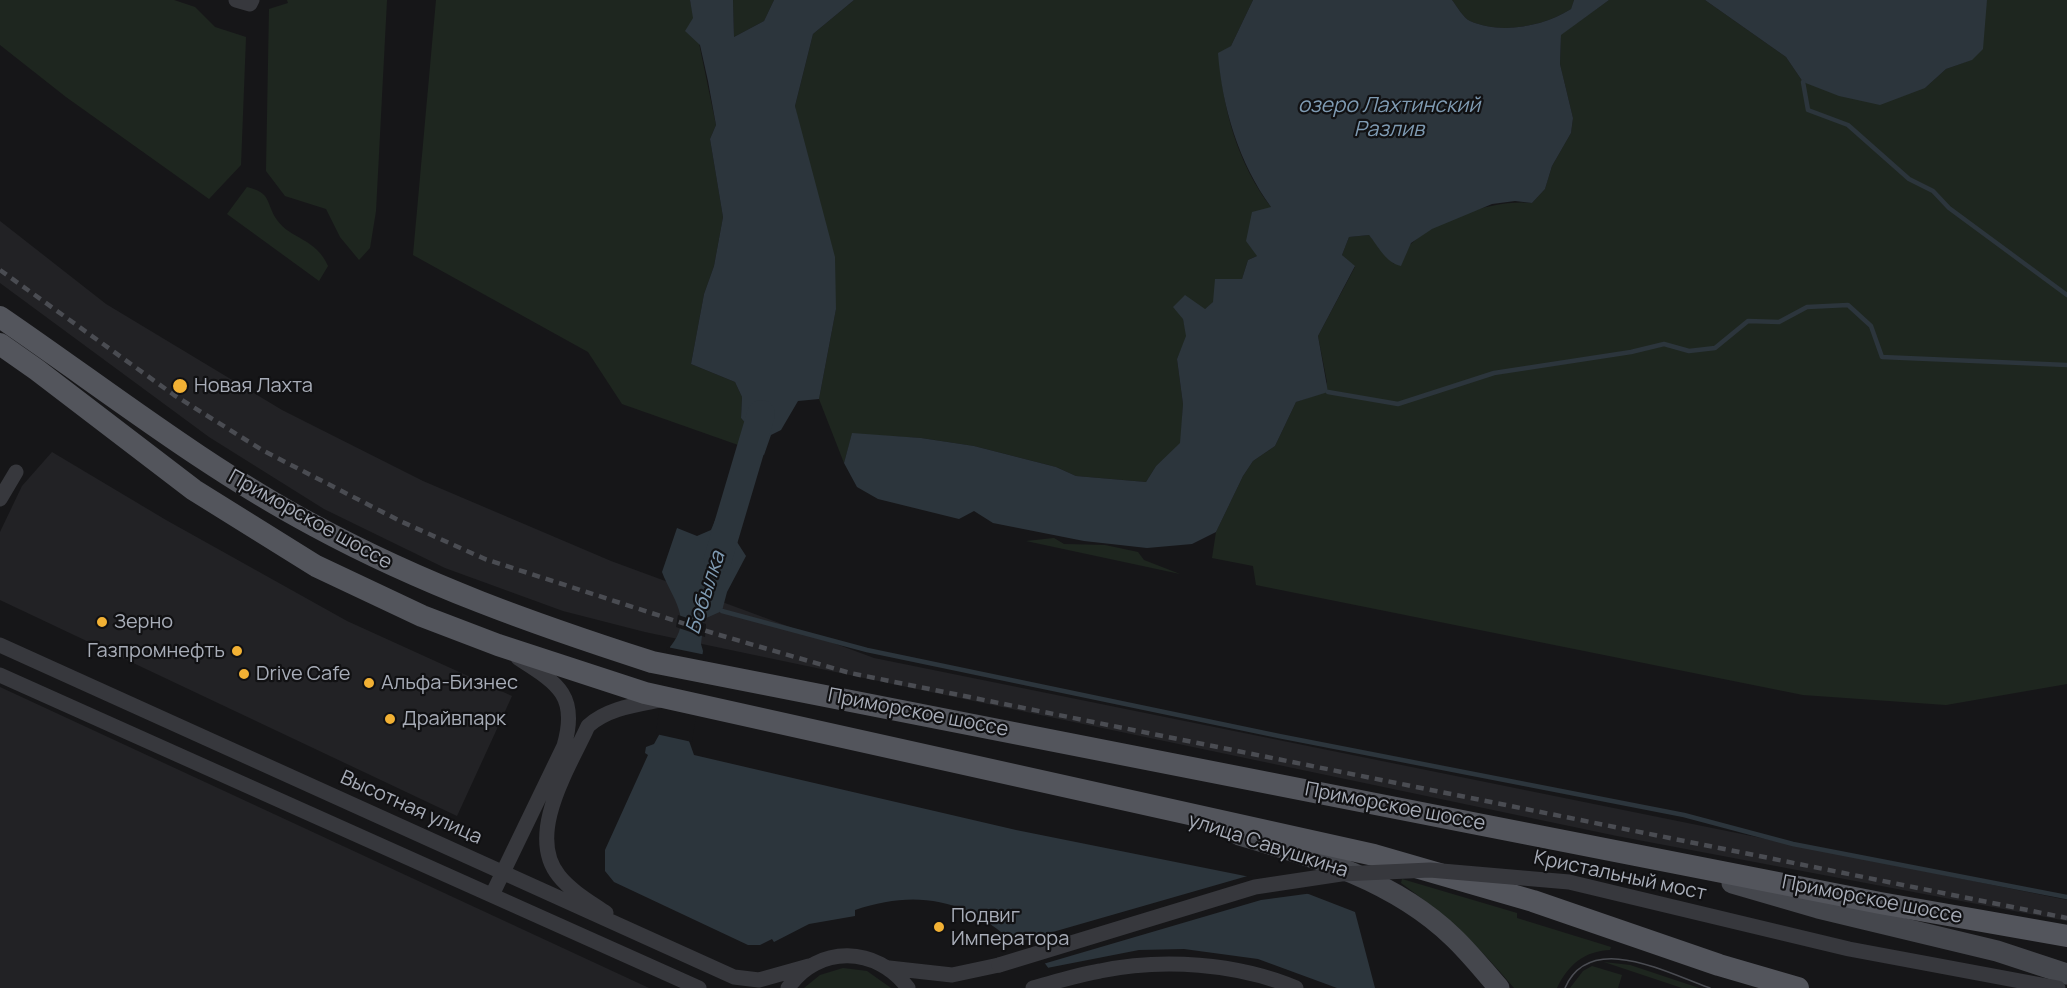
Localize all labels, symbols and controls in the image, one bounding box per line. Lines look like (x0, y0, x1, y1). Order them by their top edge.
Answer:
water label: озеро Лахтинский Разлив (1298, 93, 1480, 143)
place label: Новая Лахта (194, 374, 313, 398)
marker: Новая Лахта (171, 377, 189, 395)
street label: Приморское шоссе (224, 465, 396, 575)
water label: Бобылка (681, 548, 731, 638)
place label: Зерно (114, 610, 173, 634)
marker: Зерно (95, 615, 109, 629)
place label: Газпромнефть (87, 639, 225, 663)
marker: Газпромнефть (230, 644, 244, 658)
place label: Drive Cafe (256, 662, 351, 686)
marker: Drive Cafe (237, 667, 251, 681)
place label: Альфа-Бизнес (381, 671, 518, 695)
marker: Альфа-Бизнес (362, 676, 376, 690)
street label: Приморское шоссе (826, 684, 1010, 742)
place label: Драйвпарк (402, 707, 506, 731)
marker: Драйвпарк (383, 712, 397, 726)
street label: Высотная улица (336, 766, 486, 850)
street label: Приморское шоссе (1303, 778, 1487, 836)
street label: улица Савушкина (1185, 809, 1351, 883)
street label: Кристальный мост (1532, 846, 1708, 906)
street label: Приморское шоссе (1780, 871, 1964, 929)
place label: Подвиг Императора (951, 904, 1069, 951)
marker: Подвиг Императора (932, 920, 946, 934)

